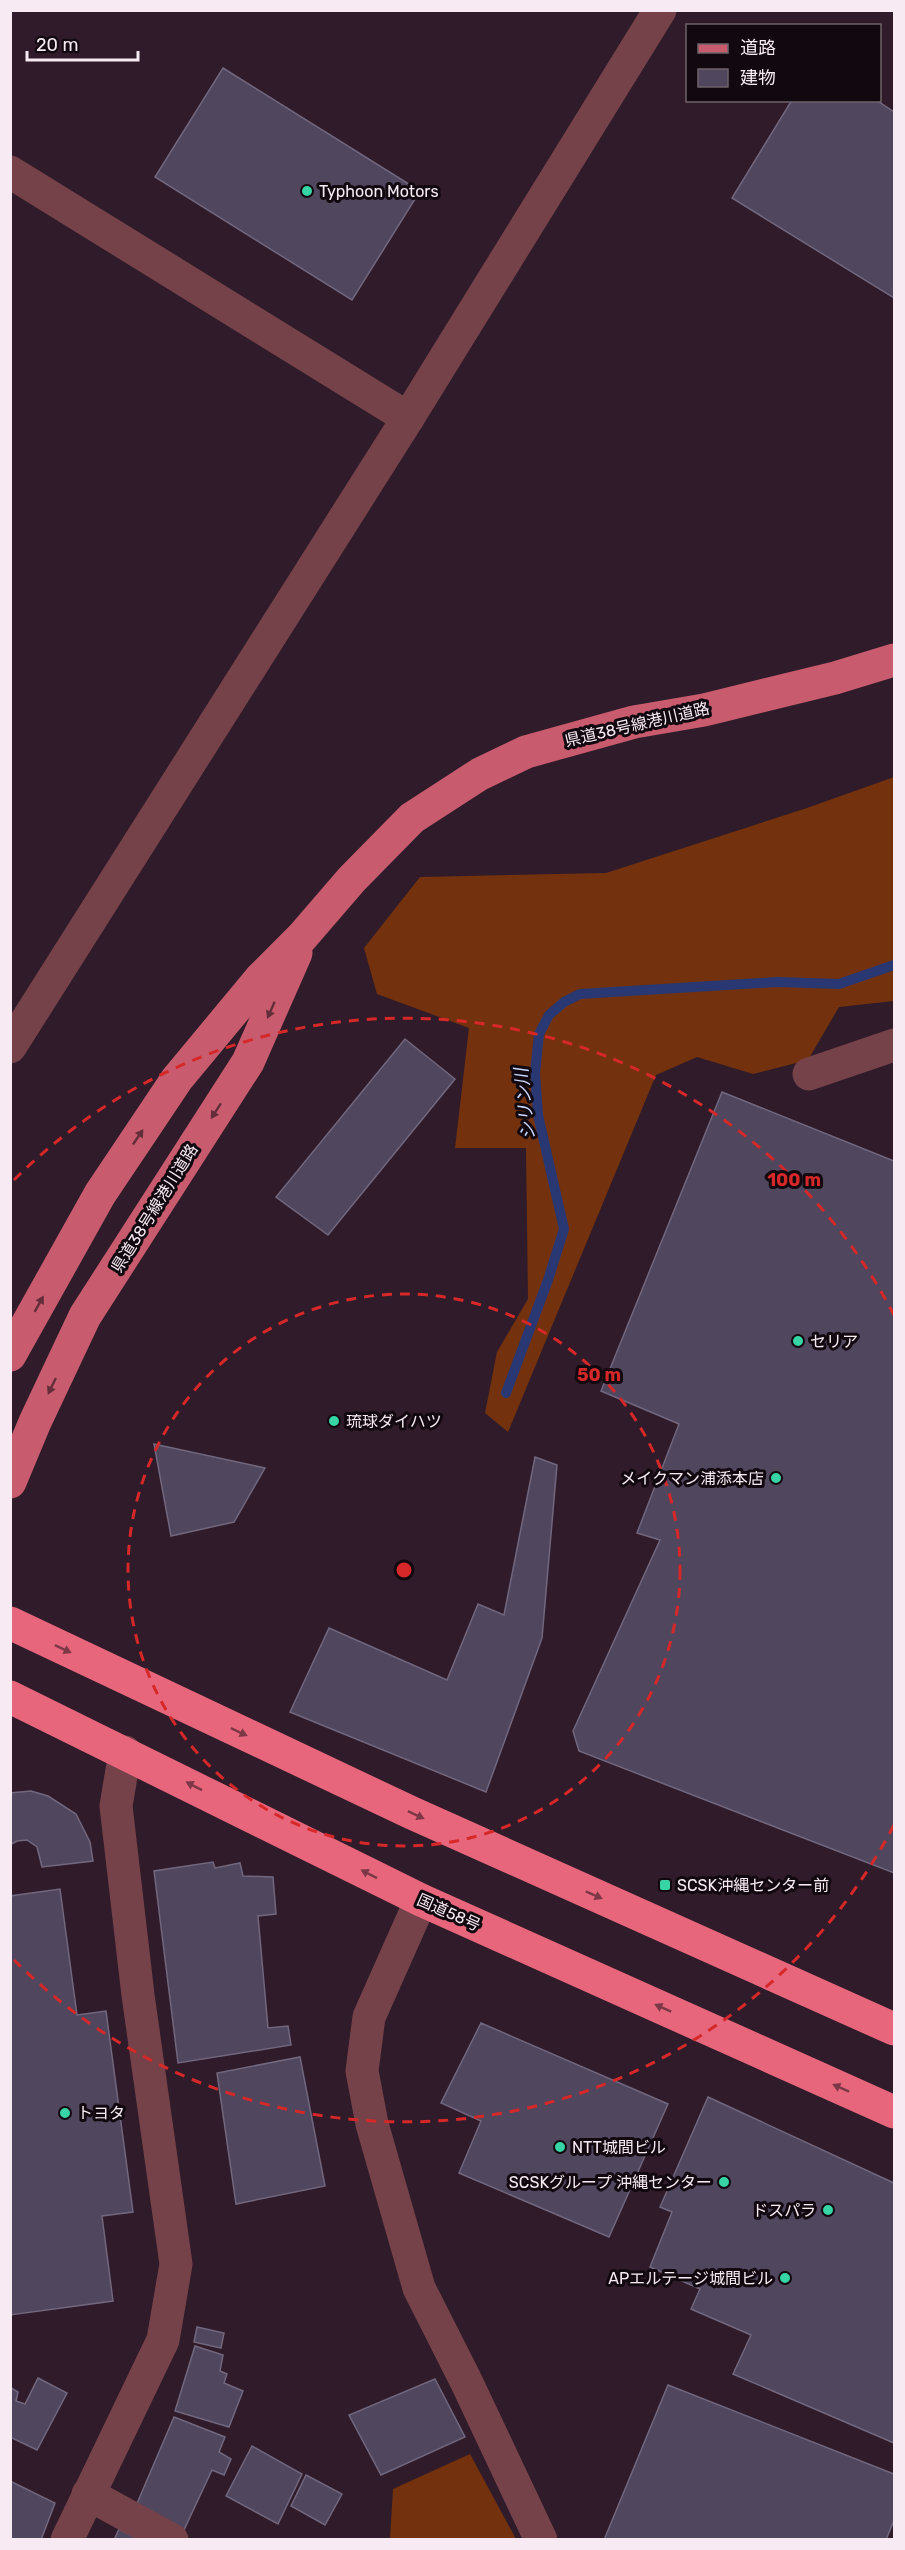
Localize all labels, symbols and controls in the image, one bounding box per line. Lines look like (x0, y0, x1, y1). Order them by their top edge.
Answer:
scale bar (27, 24, 138, 62)
legend (686, 24, 881, 102)
text: 20 m (36, 34, 78, 56)
text: 道路 (740, 37, 776, 59)
text: 建物 (740, 67, 776, 89)
place label: Typhoon Motors (319, 182, 439, 201)
marker: Typhoon Motors (300, 184, 314, 198)
street label: 県道38号線港川道路 (563, 699, 711, 750)
one-way arrow (266, 1002, 275, 1019)
water label: シリン川 (510, 1065, 540, 1141)
one-way arrow (211, 1103, 222, 1119)
one-way arrow (133, 1128, 144, 1145)
street label: 県道38号線港川道路 (107, 1141, 202, 1276)
text: 100 m (767, 1169, 821, 1191)
one-way arrow (34, 1295, 44, 1312)
place label: セリア (810, 1332, 858, 1351)
marker: セリア (791, 1334, 805, 1348)
text: 50 m (577, 1364, 621, 1386)
one-way arrow (47, 1377, 56, 1394)
place label: 琉球ダイハツ (346, 1412, 442, 1431)
marker: 琉球ダイハツ (327, 1414, 341, 1428)
place label: メイクマン浦添本店 (620, 1469, 764, 1488)
marker: メイクマン浦添本店 (769, 1471, 783, 1485)
centre of rings (394, 1560, 414, 1580)
one-way arrow (54, 1645, 71, 1654)
one-way arrow (231, 1728, 248, 1737)
one-way arrow (186, 1782, 203, 1791)
one-way arrow (407, 1811, 424, 1820)
one-way arrow (360, 1869, 377, 1878)
place label: SCSK沖縄センター前 (677, 1876, 829, 1895)
marker: SCSK沖縄センター前 (658, 1878, 672, 1892)
street label: 国道58号 (414, 1890, 484, 1935)
one-way arrow (585, 1890, 603, 1900)
one-way arrow (655, 2004, 672, 2013)
one-way arrow (832, 2083, 850, 2093)
place label: トヨタ (77, 2104, 125, 2123)
marker: トヨタ (58, 2106, 72, 2120)
place label: NTT城間ビル (572, 2138, 666, 2157)
marker: NTT城間ビル (553, 2140, 567, 2154)
place label: SCSKグループ 沖縄センター (509, 2173, 712, 2192)
marker: SCSKグループ 沖縄センター (717, 2175, 731, 2189)
place label: ドスパラ (752, 2201, 816, 2220)
marker: ドスパラ (821, 2203, 835, 2217)
place label: APエルテージ城間ビル (608, 2269, 773, 2288)
marker: APエルテージ城間ビル (778, 2271, 792, 2285)

